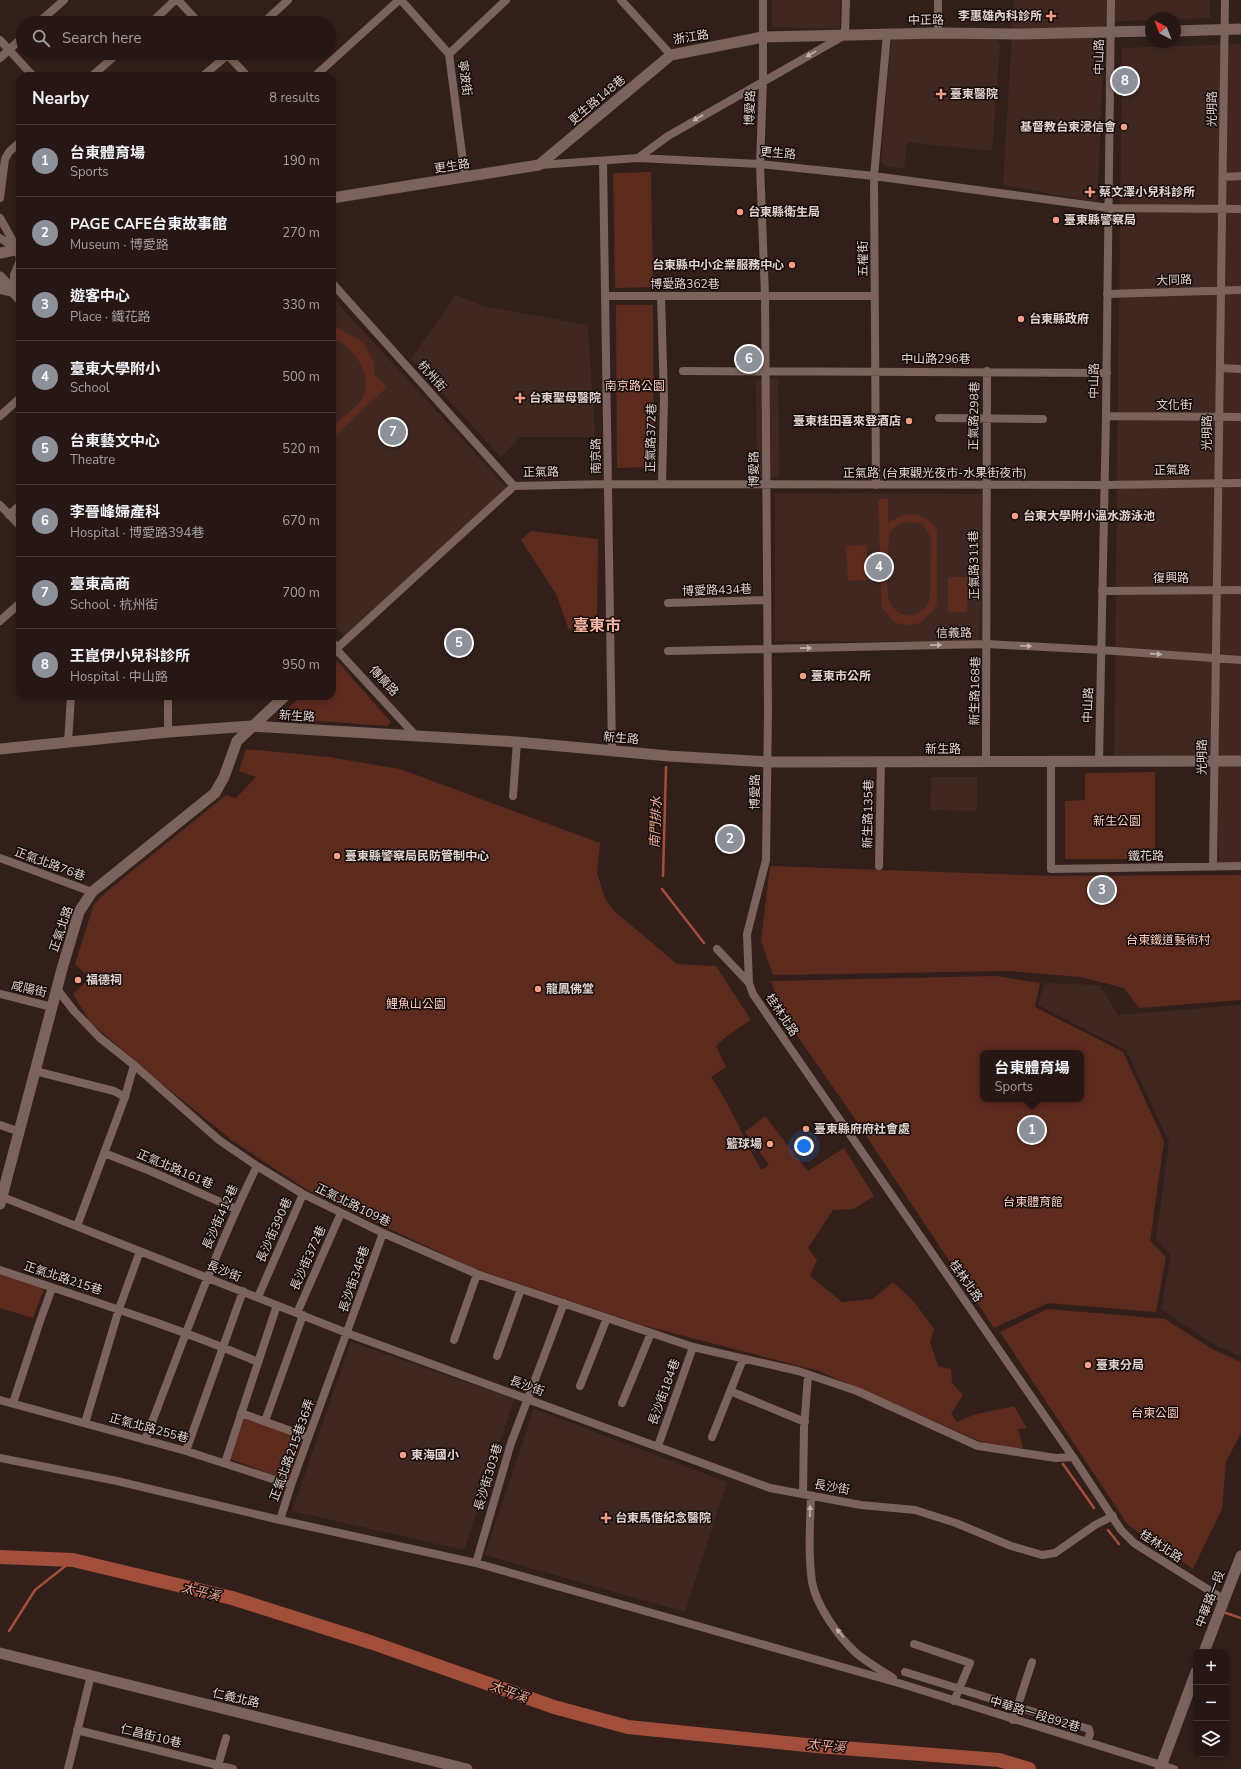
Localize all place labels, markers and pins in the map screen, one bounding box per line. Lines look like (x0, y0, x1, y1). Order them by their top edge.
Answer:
place label: 李惠雄內科診所 (958, 8, 1042, 24)
marker: 李惠雄內科診所 (1045, 10, 1057, 22)
pin: 8 (1112, 66, 1138, 96)
place label: 臺東醫院 (950, 86, 998, 102)
marker: 臺東醫院 (935, 88, 947, 100)
place label: 基督教台東浸信會 (1020, 119, 1116, 135)
marker: 基督教台東浸信會 (1119, 122, 1129, 132)
place label: 蔡文澤小兒科診所 (1099, 184, 1195, 200)
marker: 蔡文澤小兒科診所 (1084, 186, 1096, 198)
place label: 台東縣衛生局 (748, 204, 820, 220)
marker: 台東縣衛生局 (735, 207, 745, 217)
place label: 臺東縣警察局 (1064, 212, 1136, 228)
marker: 臺東縣警察局 (1051, 215, 1061, 225)
place label: 台東縣中小企業服務中心 (652, 257, 784, 273)
marker: 台東縣中小企業服務中心 (787, 260, 797, 270)
place label: 台東縣政府 (1029, 311, 1089, 327)
marker: 台東縣政府 (1016, 314, 1026, 324)
pin: 6 (736, 344, 762, 374)
place label: 台東聖母醫院 (529, 390, 601, 406)
marker: 台東聖母醫院 (514, 392, 526, 404)
place label: 臺東桂田喜來登酒店 (793, 413, 901, 429)
marker: 臺東桂田喜來登酒店 (904, 416, 914, 426)
pin: 7 (380, 417, 406, 447)
place label: 台東大學附小溫水游泳池 (1023, 508, 1155, 524)
marker: 台東大學附小溫水游泳池 (1010, 511, 1020, 521)
pin: 4 (866, 552, 892, 582)
pin: 5 (446, 628, 472, 658)
place label: 臺東市公所 (811, 668, 871, 684)
marker: 臺東市公所 (798, 671, 808, 681)
pin: 2 (717, 824, 743, 854)
place label: 臺東縣警察局民防管制中心 (345, 848, 489, 864)
marker: 臺東縣警察局民防管制中心 (332, 851, 342, 861)
pin: 3 (1089, 875, 1115, 905)
place label: 福德祠 (86, 972, 122, 988)
marker: 福德祠 (73, 975, 83, 985)
place label: 龍鳳佛堂 (546, 981, 594, 997)
marker: 龍鳳佛堂 (533, 984, 543, 994)
pin: 1 (1019, 1115, 1045, 1145)
place label: 臺東縣府府社會處 (814, 1121, 910, 1137)
marker: 臺東縣府府社會處 (801, 1124, 811, 1134)
place label: 籃球場 (726, 1136, 762, 1152)
marker: 籃球場 (765, 1139, 775, 1149)
place label: 臺東分局 (1096, 1357, 1144, 1373)
marker: 臺東分局 (1083, 1360, 1093, 1370)
place label: 東海國小 (411, 1447, 459, 1463)
marker: 東海國小 (398, 1450, 408, 1460)
place label: 台東馬偕紀念醫院 (615, 1510, 711, 1526)
marker: 台東馬偕紀念醫院 (600, 1512, 612, 1524)

